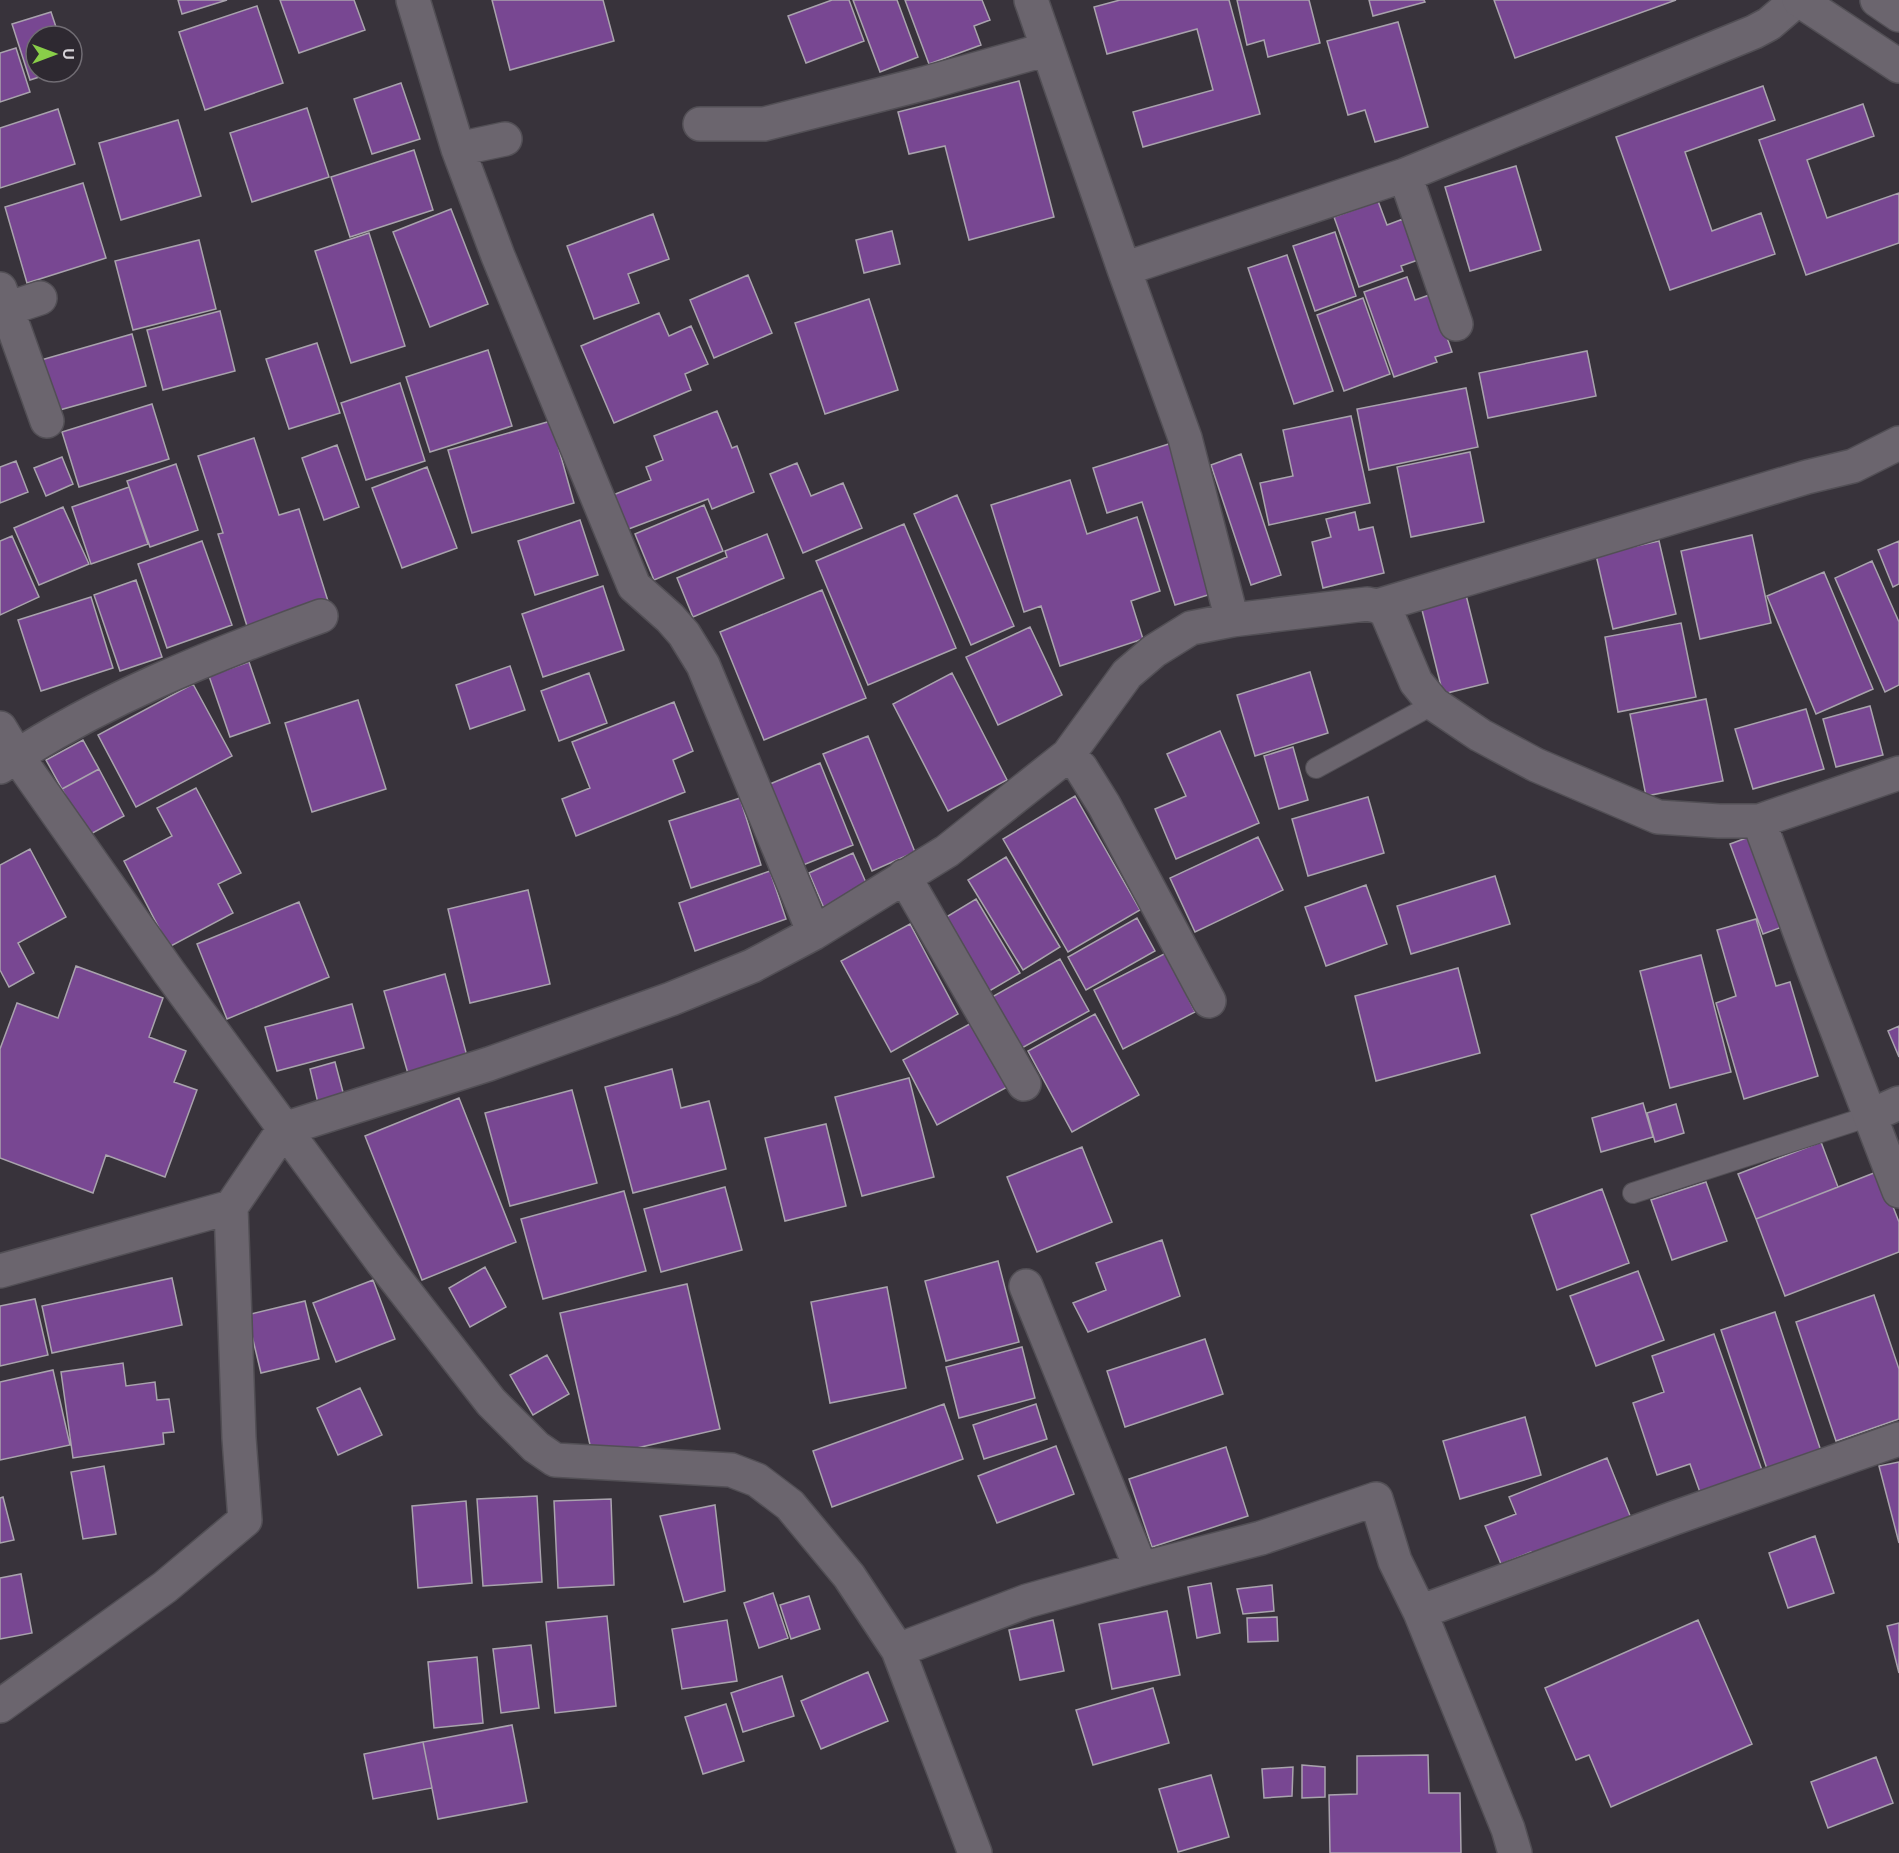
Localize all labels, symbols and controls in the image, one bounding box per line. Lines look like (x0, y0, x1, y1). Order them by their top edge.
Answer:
north arrow (24, 24, 84, 84)
text: U (59, 48, 78, 60)

